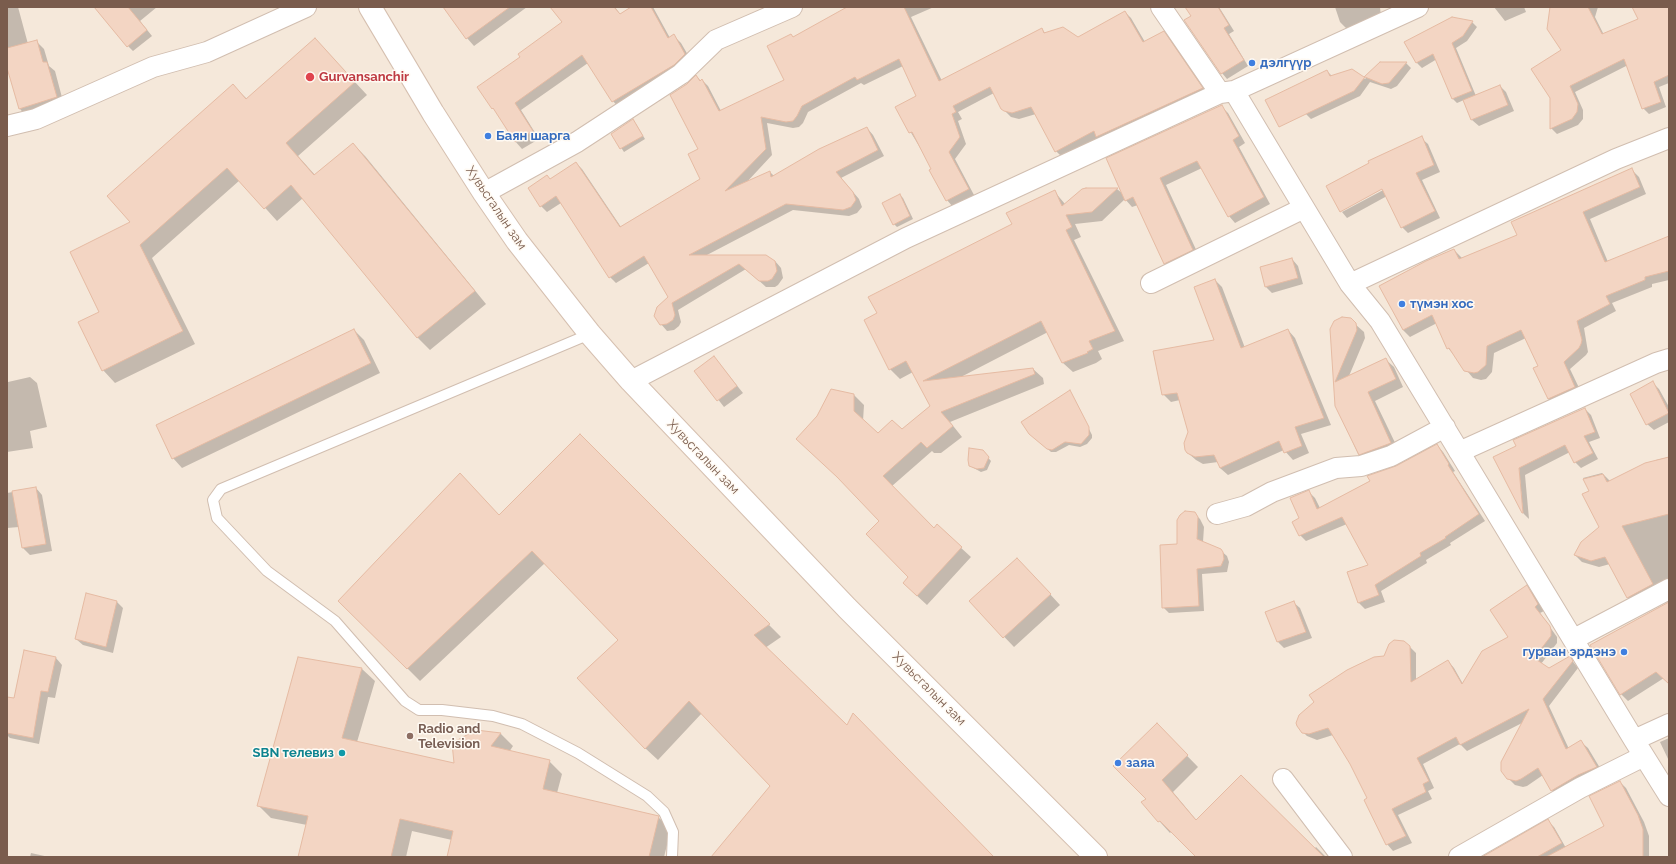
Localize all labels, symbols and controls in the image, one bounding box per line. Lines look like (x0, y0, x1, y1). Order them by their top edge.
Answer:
place label: дэлгүүр (1260, 55, 1311, 71)
marker: дэлгүүр (1247, 58, 1257, 68)
place label: Gurvansanchir (319, 69, 409, 85)
marker: Gurvansanchir (304, 71, 316, 83)
place label: Баян шарга (496, 128, 570, 144)
marker: Баян шарга (483, 131, 493, 141)
street label: Хувьсгалын зам (462, 163, 530, 253)
place label: түмэн хос (1410, 296, 1474, 312)
marker: түмэн хос (1397, 299, 1407, 309)
street label: Хувьсгалын зам (664, 417, 742, 497)
place label: гурван эрдэнэ (1523, 644, 1616, 660)
marker: гурван эрдэнэ (1619, 647, 1629, 657)
street label: Хувьсгалын зам (889, 649, 969, 729)
place label: Radio and Television (418, 721, 480, 752)
marker: Radio and Television (405, 731, 415, 741)
place label: SBN телевиз (253, 745, 334, 761)
marker: SBN телевиз (337, 748, 347, 758)
place label: заяа (1126, 755, 1155, 771)
marker: заяа (1113, 758, 1123, 768)

